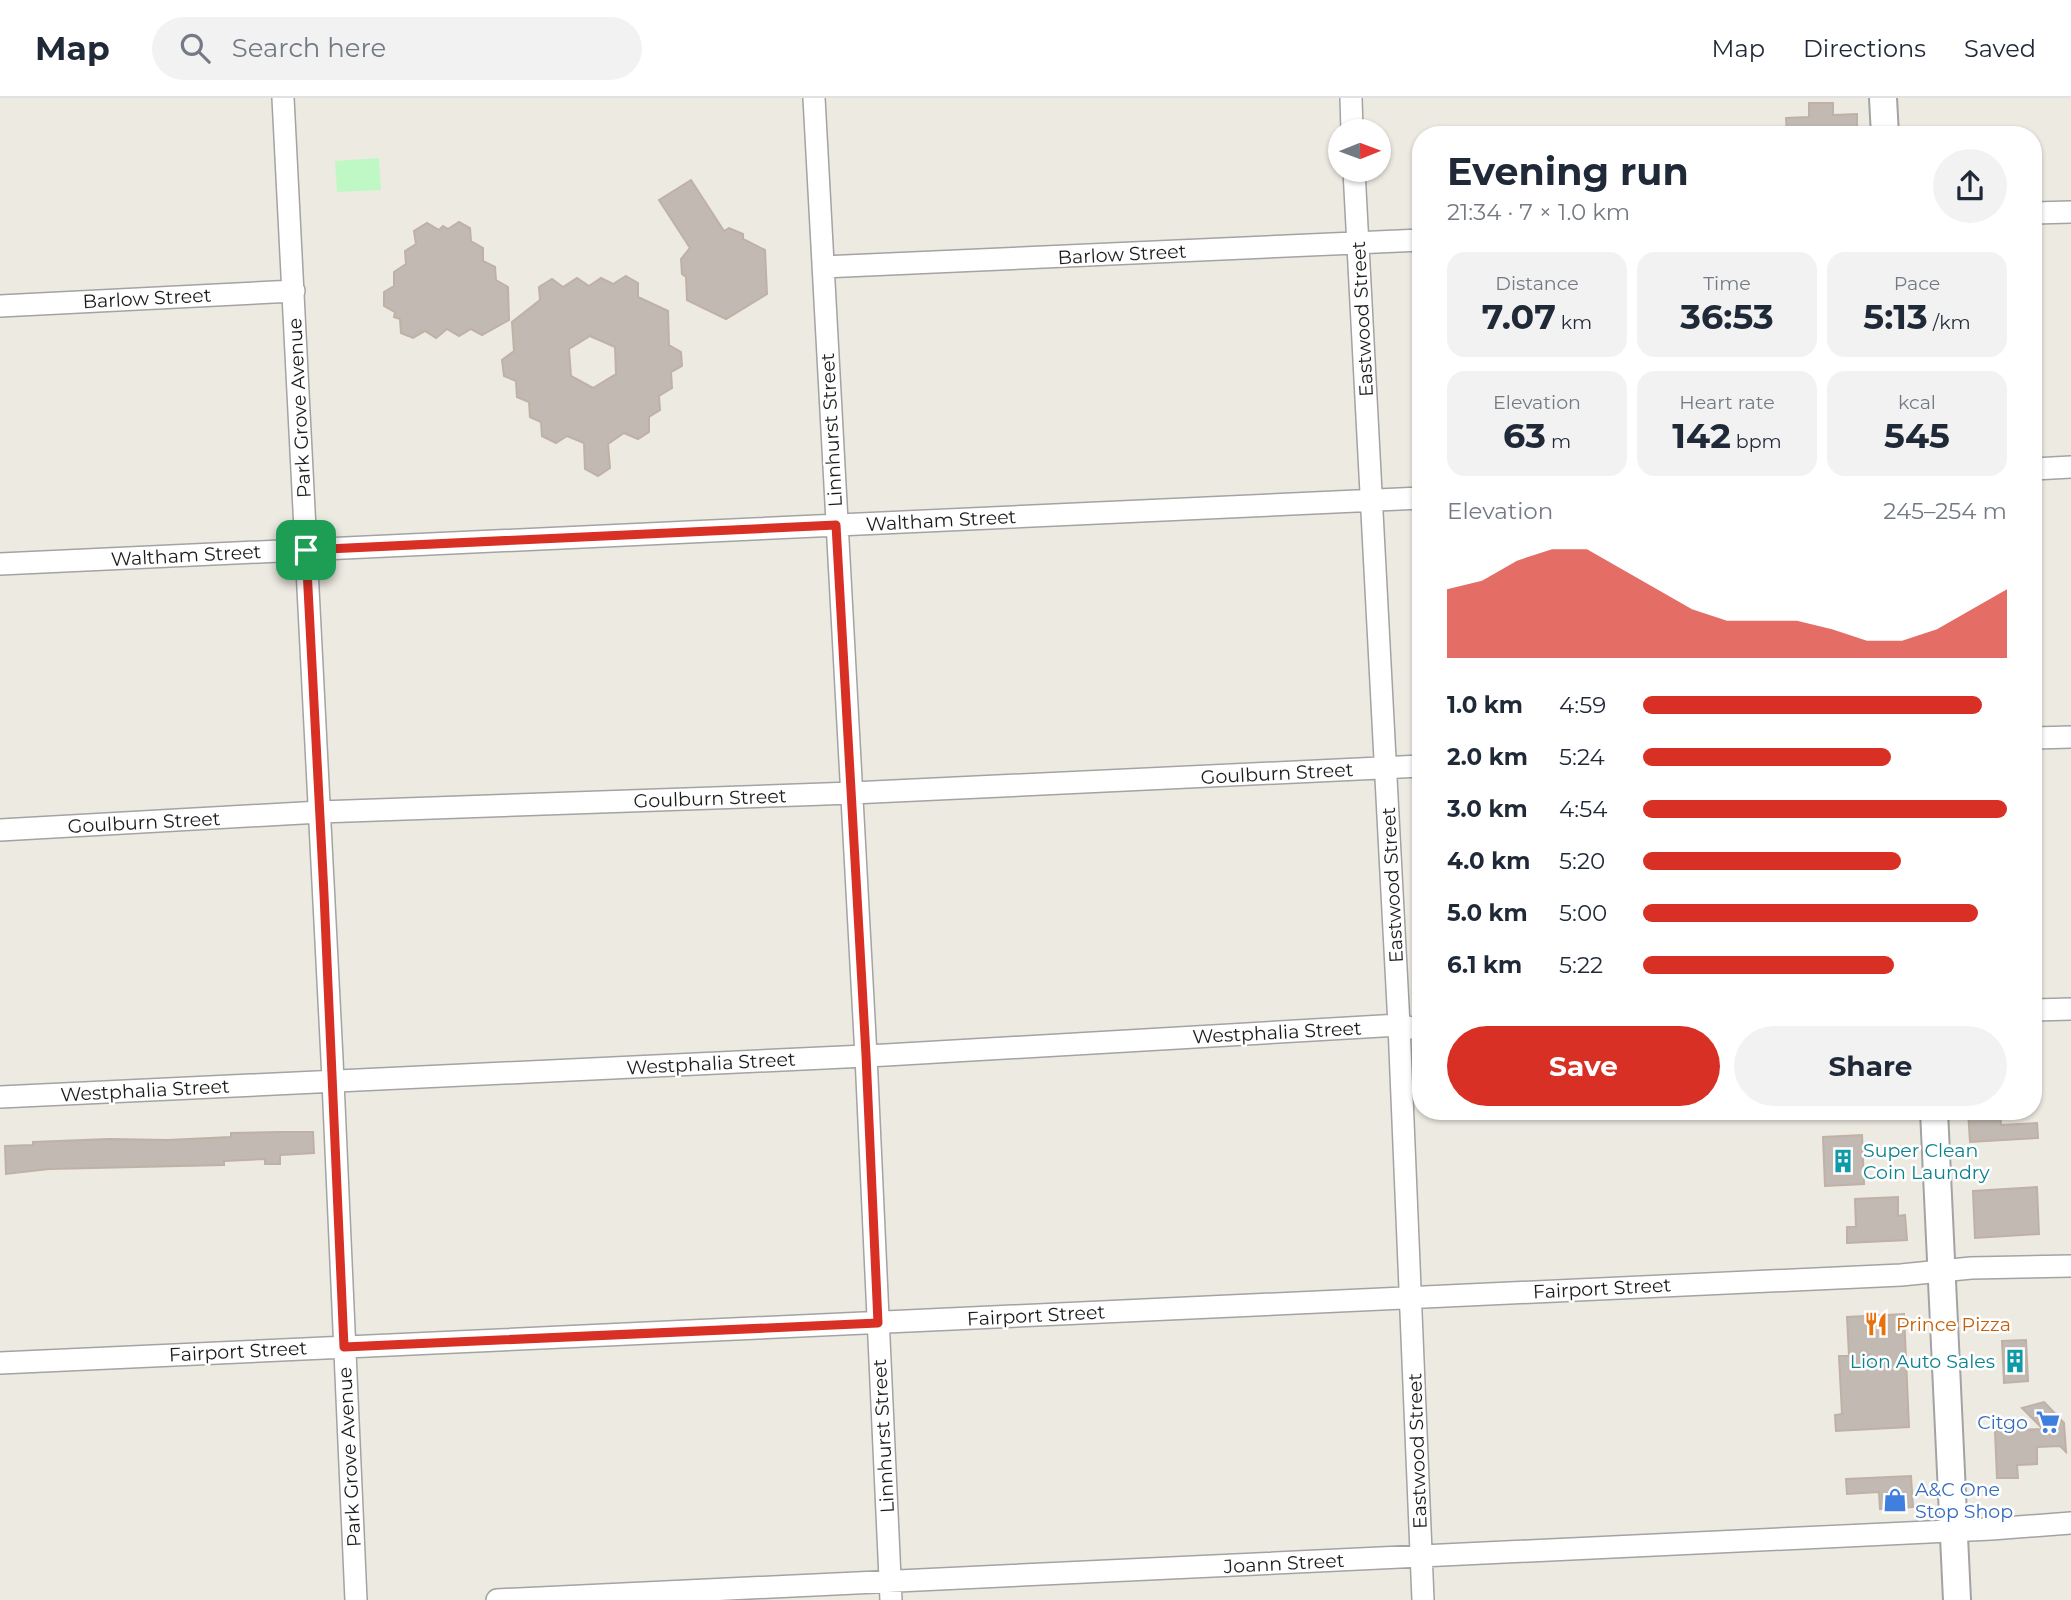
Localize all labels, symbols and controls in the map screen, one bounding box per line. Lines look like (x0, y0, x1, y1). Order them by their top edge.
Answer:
search box (152, 17, 642, 80)
text: Map (35, 28, 110, 68)
icon: search (176, 29, 214, 67)
text: Search here (232, 32, 386, 64)
text: Map (1712, 34, 1765, 63)
text: Directions (1803, 34, 1926, 63)
text: Saved (1964, 34, 2036, 63)
north arrow (1328, 119, 1391, 182)
map controls (1328, 119, 1391, 182)
text: Evening run (1447, 148, 1689, 195)
button: share (1933, 149, 2007, 223)
text: 21:34 · 7 × 1.0 km (1447, 198, 1630, 226)
street label: Barlow Street (1057, 240, 1187, 269)
street label: Eastwood Street (1347, 240, 1378, 398)
text: Distance (1495, 272, 1579, 295)
text: Time (1703, 272, 1751, 295)
text: Pace (1894, 272, 1940, 295)
street label: Barlow Street (82, 284, 212, 313)
text: 7.07 (1482, 295, 1556, 338)
text: 36:53 (1680, 295, 1774, 338)
text: 5:13 (1863, 295, 1928, 338)
text: km (1556, 311, 1592, 334)
text: /km (1928, 311, 1971, 334)
street label: Park Grove Avenue (283, 317, 316, 499)
street label: Linnhurst Street (816, 352, 847, 508)
text: Elevation (1493, 391, 1581, 414)
text: Heart rate (1679, 391, 1775, 414)
text: kcal (1898, 391, 1936, 414)
text: 63 (1503, 414, 1546, 457)
text: 142 (1672, 414, 1731, 457)
text: 545 (1884, 414, 1950, 457)
text: m (1546, 430, 1571, 453)
text: bpm (1731, 430, 1782, 453)
text: Elevation (1447, 497, 1553, 525)
text: 245–254 m (1883, 497, 2007, 525)
street label: Waltham Street (865, 505, 1017, 536)
pin (276, 520, 336, 580)
icon: arrive (287, 531, 325, 569)
street label: Waltham Street (110, 540, 262, 571)
text: 1.0 km (1447, 691, 1523, 719)
text: 4:59 (1559, 691, 1606, 719)
text: 2.0 km (1447, 743, 1528, 771)
text: 5:24 (1559, 743, 1605, 771)
street label: Goulburn Street (1200, 758, 1354, 789)
street label: Goulburn Street (633, 784, 787, 813)
text: 3.0 km (1447, 795, 1528, 823)
text: 4:54 (1559, 795, 1607, 823)
street label: Eastwood Street (1377, 806, 1408, 964)
street label: Goulburn Street (67, 807, 221, 838)
text: 4.0 km (1447, 847, 1530, 875)
text: 5:20 (1559, 847, 1605, 875)
text: 5.0 km (1447, 899, 1528, 927)
text: 5:00 (1559, 899, 1607, 927)
text: 6.1 km (1447, 951, 1522, 979)
text: 5:22 (1559, 951, 1603, 979)
street label: Westphalia Street (1192, 1017, 1362, 1048)
button: Save (1447, 1026, 1720, 1106)
button: Share (1734, 1026, 2007, 1106)
street label: Westphalia Street (626, 1048, 796, 1079)
street label: Westphalia Street (60, 1075, 230, 1106)
place label: Super Clean Coin Laundry (1863, 1139, 1990, 1184)
building icon: Super Clean Coin Laundry (1829, 1147, 1857, 1175)
street label: Fairport Street (1532, 1273, 1672, 1304)
street label: Fairport Street (966, 1300, 1106, 1331)
restaurant icon: Prince Pizza (1862, 1310, 1890, 1338)
place label: Prince Pizza (1896, 1313, 2011, 1336)
street label: Fairport Street (168, 1336, 308, 1367)
building icon: Lion Auto Sales (2001, 1347, 2029, 1375)
place label: Lion Auto Sales (1850, 1350, 1995, 1373)
street label: Linnhurst Street (868, 1358, 899, 1514)
street label: Park Grove Avenue (333, 1366, 366, 1548)
street label: Eastwood Street (1403, 1372, 1432, 1529)
supermarket icon: Citgo (2034, 1408, 2062, 1436)
place label: Citgo (1977, 1411, 2028, 1434)
place label: A&C One Stop Shop (1915, 1478, 2013, 1523)
shop icon: A&C One Stop Shop (1881, 1486, 1909, 1514)
street label: Joann Street (1222, 1549, 1345, 1578)

